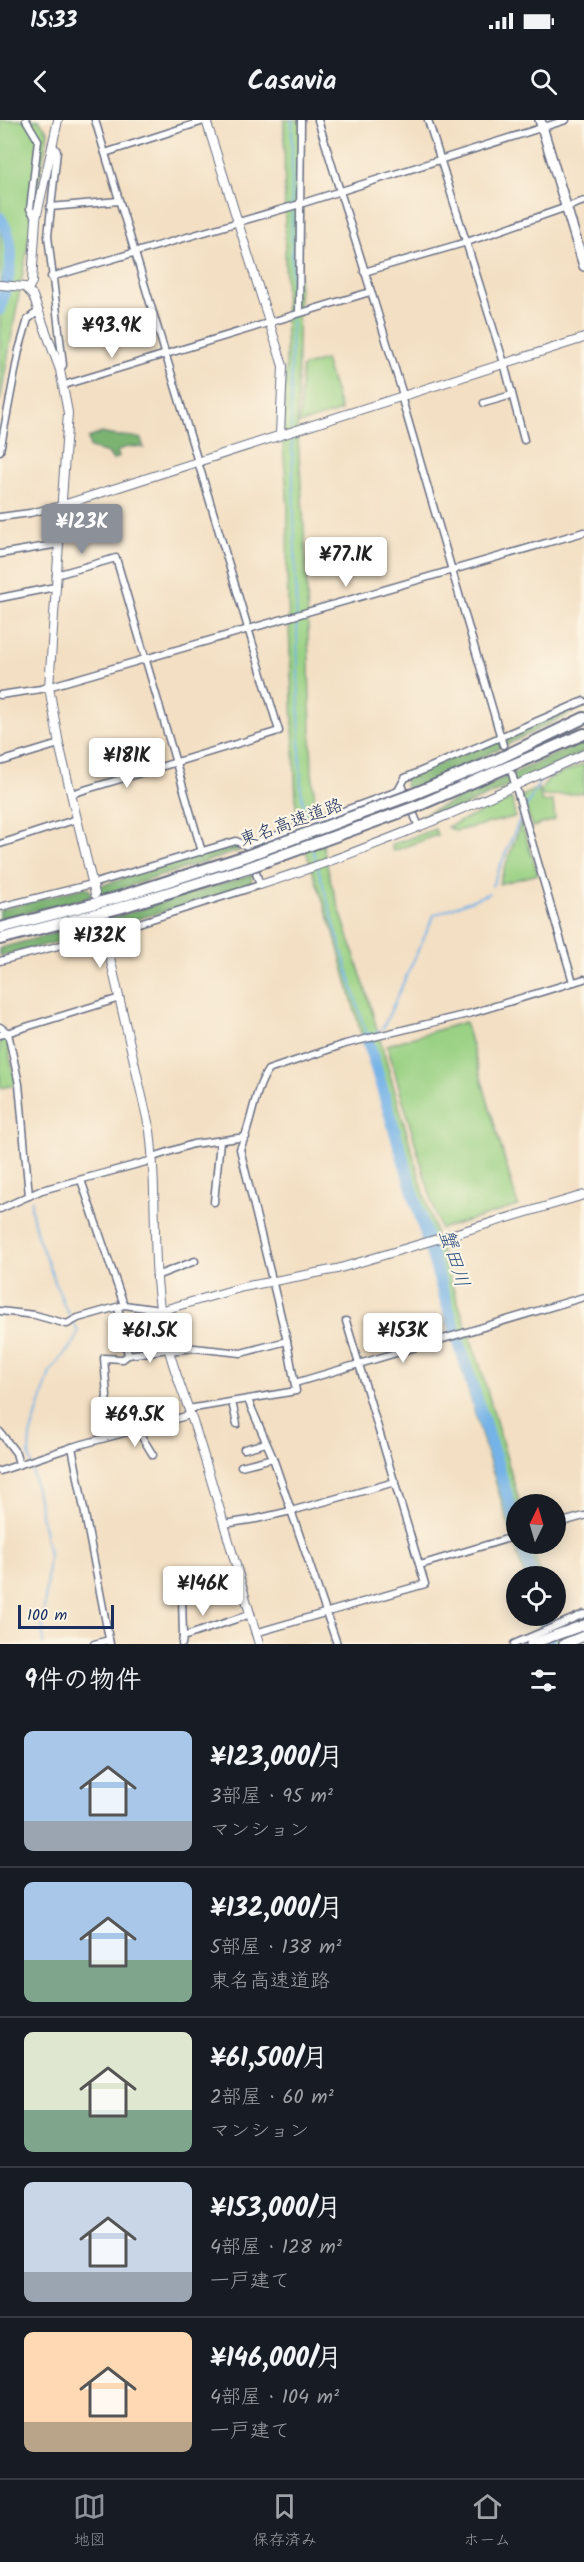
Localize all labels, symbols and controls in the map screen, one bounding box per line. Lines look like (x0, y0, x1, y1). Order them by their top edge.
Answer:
text: 15:33 (30, 4, 77, 39)
text: Casavia (248, 60, 337, 103)
icon: back (24, 65, 57, 98)
icon: search (527, 65, 560, 98)
pin: ¥93.9K (63, 308, 161, 359)
text: ¥93.9K (82, 311, 142, 343)
pin: ¥123K (40, 504, 124, 555)
text: ¥123K (56, 507, 108, 539)
pin: ¥77.1K (297, 537, 395, 588)
text: ¥77.1K (319, 540, 373, 572)
pin: ¥181K (85, 738, 169, 789)
text: ¥181K (103, 741, 151, 773)
street label: 東名高速道路 (236, 791, 347, 856)
pin: ¥132K (58, 918, 142, 969)
text: ¥132K (74, 921, 126, 953)
water label: 蟹田川 (429, 1225, 477, 1292)
pin: ¥61.5K (101, 1313, 199, 1364)
pin: ¥153K (361, 1313, 445, 1364)
text: ¥61.5K (122, 1316, 178, 1348)
text: ¥153K (377, 1316, 429, 1348)
pin: ¥69.5K (86, 1397, 184, 1448)
text: ¥69.5K (105, 1400, 165, 1432)
north arrow (506, 1494, 566, 1554)
map controls (506, 1494, 566, 1626)
pin: ¥146K (161, 1566, 245, 1617)
button: locate (506, 1566, 566, 1626)
text: ¥146K (177, 1569, 229, 1601)
scale bar (18, 1602, 114, 1630)
text: 100 m (27, 1603, 67, 1628)
text: 9件の物件 (24, 1660, 141, 1702)
icon: filters (527, 1664, 560, 1697)
text: ¥123,000/月 (210, 1737, 343, 1779)
icon: home (72, 1755, 144, 1827)
text: 3部屋 · 95 m² (210, 1781, 333, 1813)
text: マンション (210, 1815, 309, 1847)
text: ¥132,000/月 (210, 1888, 343, 1930)
icon: home (72, 1906, 144, 1978)
text: 5部屋 · 138 m² (210, 1932, 341, 1964)
text: 東名高速道路 (210, 1966, 330, 1998)
text: ¥61,500/月 (210, 2038, 328, 2080)
icon: home (72, 2056, 144, 2128)
text: 2部屋 · 60 m² (210, 2082, 334, 2114)
text: マンション (210, 2116, 309, 2148)
text: ¥153,000/月 (210, 2188, 341, 2230)
icon: home (72, 2206, 144, 2278)
text: 4部屋 · 128 m² (210, 2232, 342, 2264)
text: 一戸建て (210, 2266, 290, 2298)
text: ¥146,000/月 (210, 2338, 342, 2380)
icon: home (72, 2356, 144, 2428)
text: 4部屋 · 104 m² (210, 2382, 339, 2414)
text: 一戸建て (210, 2416, 290, 2448)
tab: 地図 (73, 2490, 106, 2553)
tab: 保存済み (253, 2490, 317, 2553)
tab: ホーム (463, 2490, 511, 2553)

